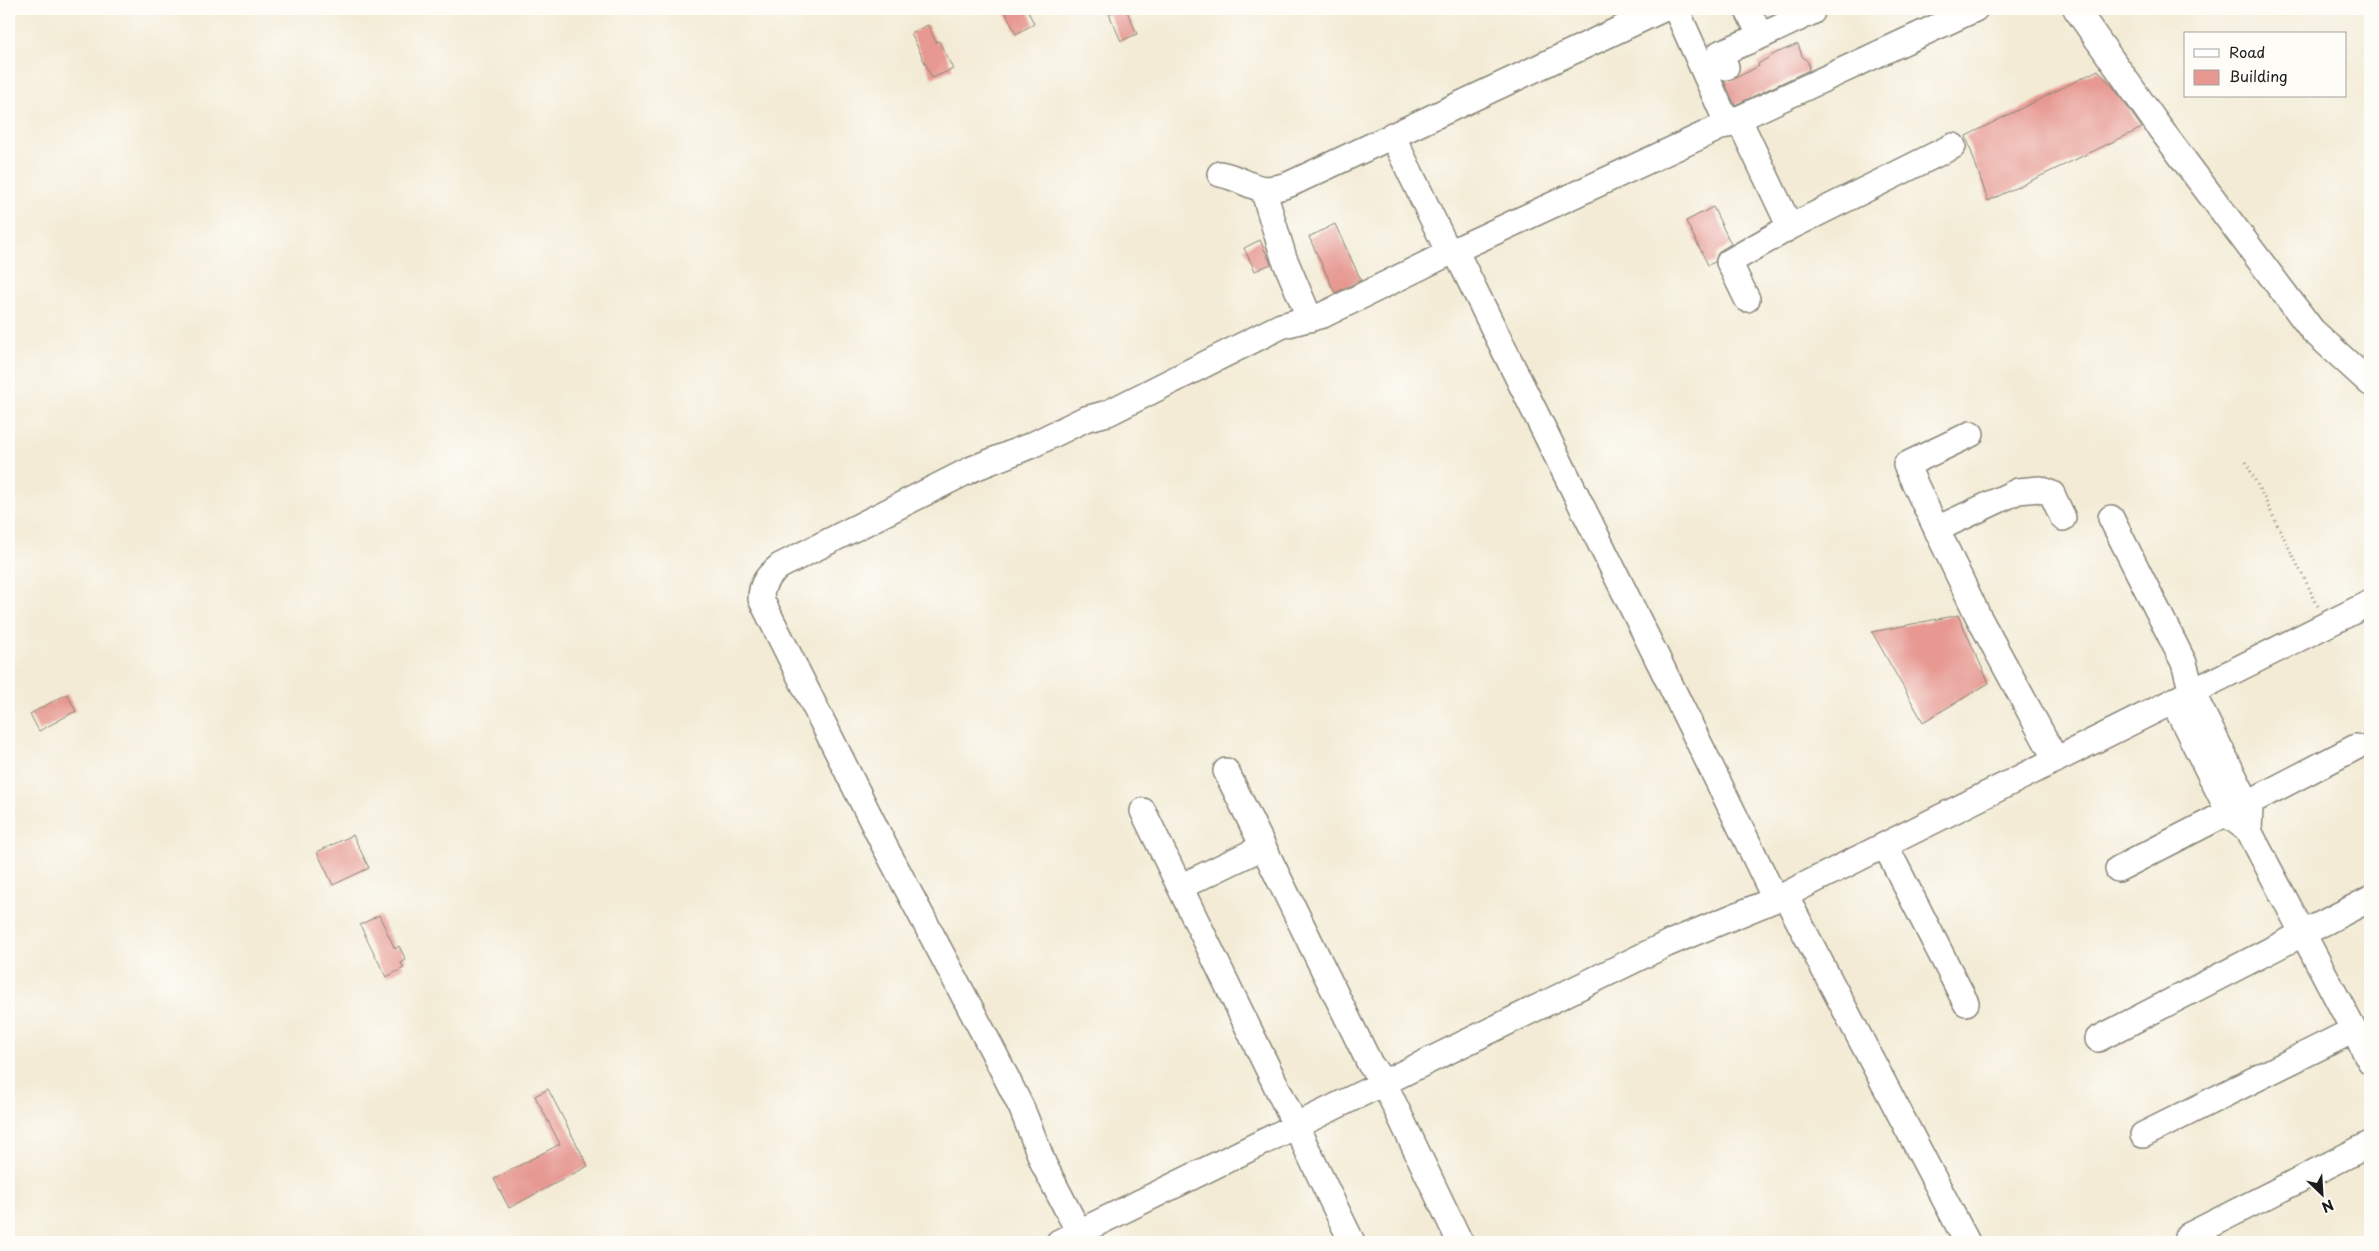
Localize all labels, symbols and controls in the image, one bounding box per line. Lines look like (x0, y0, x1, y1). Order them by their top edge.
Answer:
legend (2184, 32, 2346, 98)
text: Road (2229, 40, 2265, 63)
text: Building (2229, 64, 2288, 87)
north arrow (2296, 1168, 2346, 1218)
text: N (2318, 1194, 2337, 1218)

